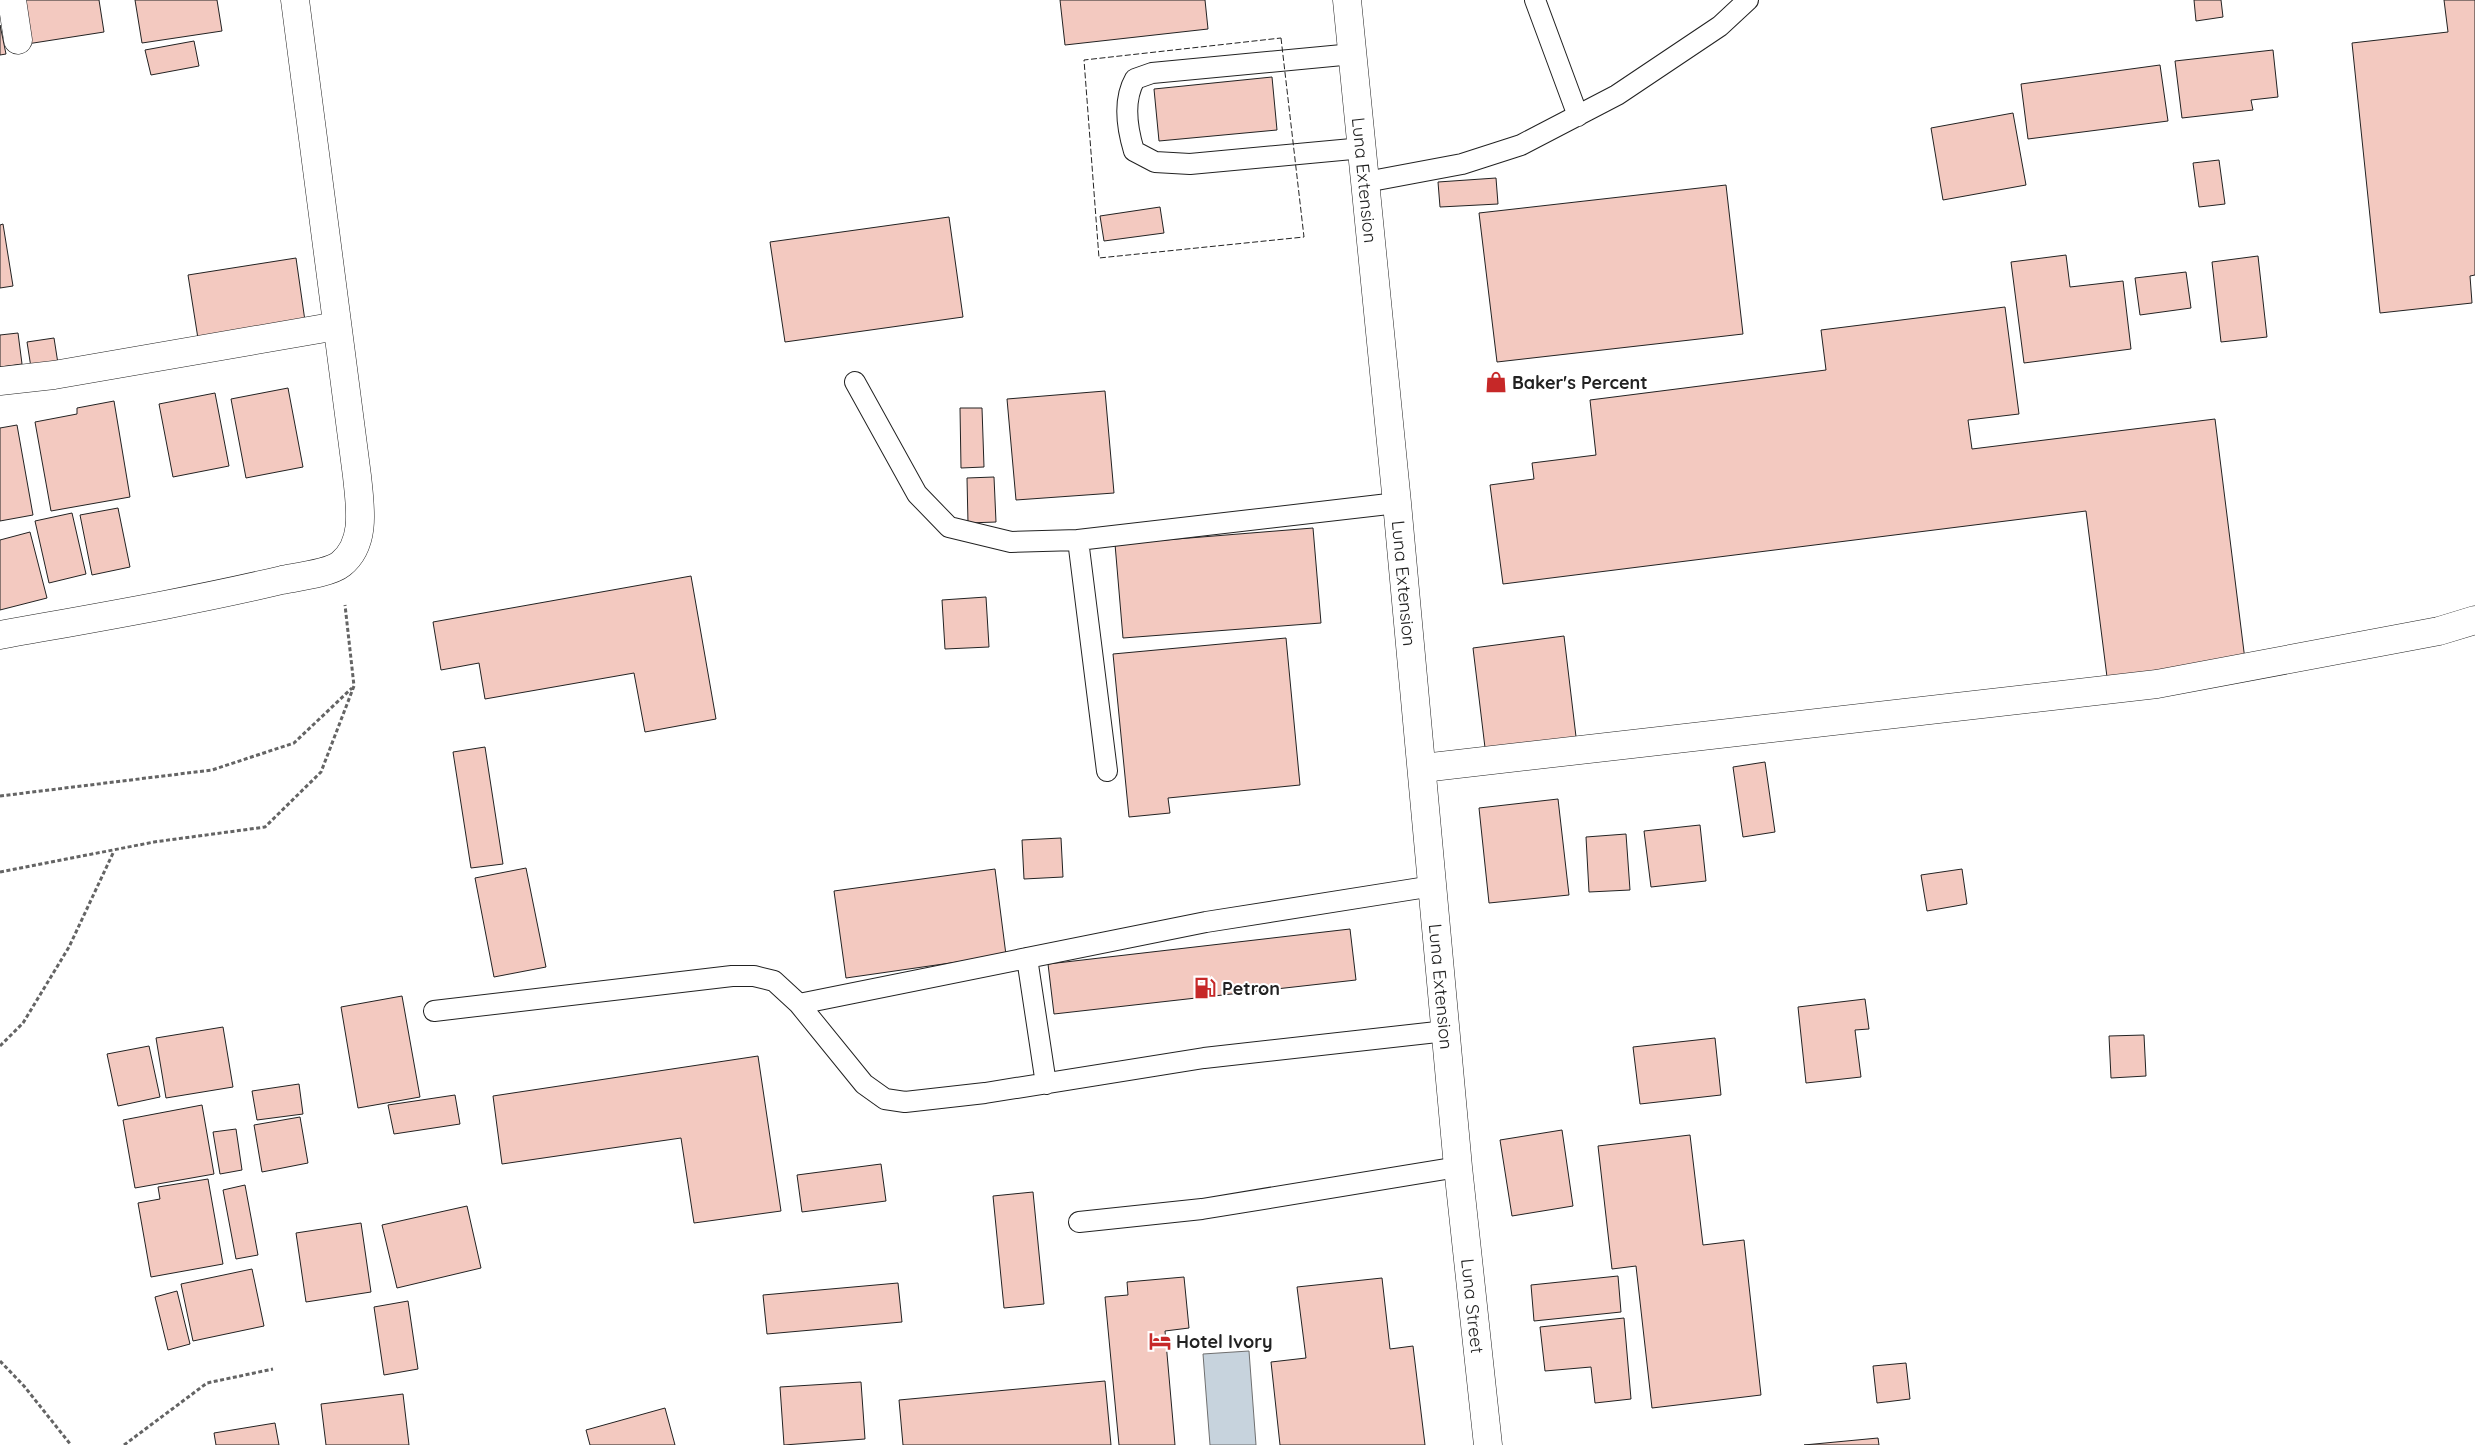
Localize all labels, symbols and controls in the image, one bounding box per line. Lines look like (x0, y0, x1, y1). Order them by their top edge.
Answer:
street label: Luna Extension (1347, 116, 1383, 244)
shop icon: Baker's Percent (1483, 369, 1509, 395)
place label: Baker's Percent (1512, 371, 1648, 394)
street label: Luna Extension (1387, 519, 1422, 647)
street label: Luna Extension (1424, 923, 1459, 1050)
fuel station icon: Petron (1192, 975, 1218, 1001)
place label: Petron (1222, 977, 1280, 1000)
street label: Luna Street (1456, 1257, 1490, 1355)
hotel icon: Hotel Ivory (1147, 1328, 1173, 1354)
place label: Hotel Ivory (1176, 1330, 1273, 1353)

